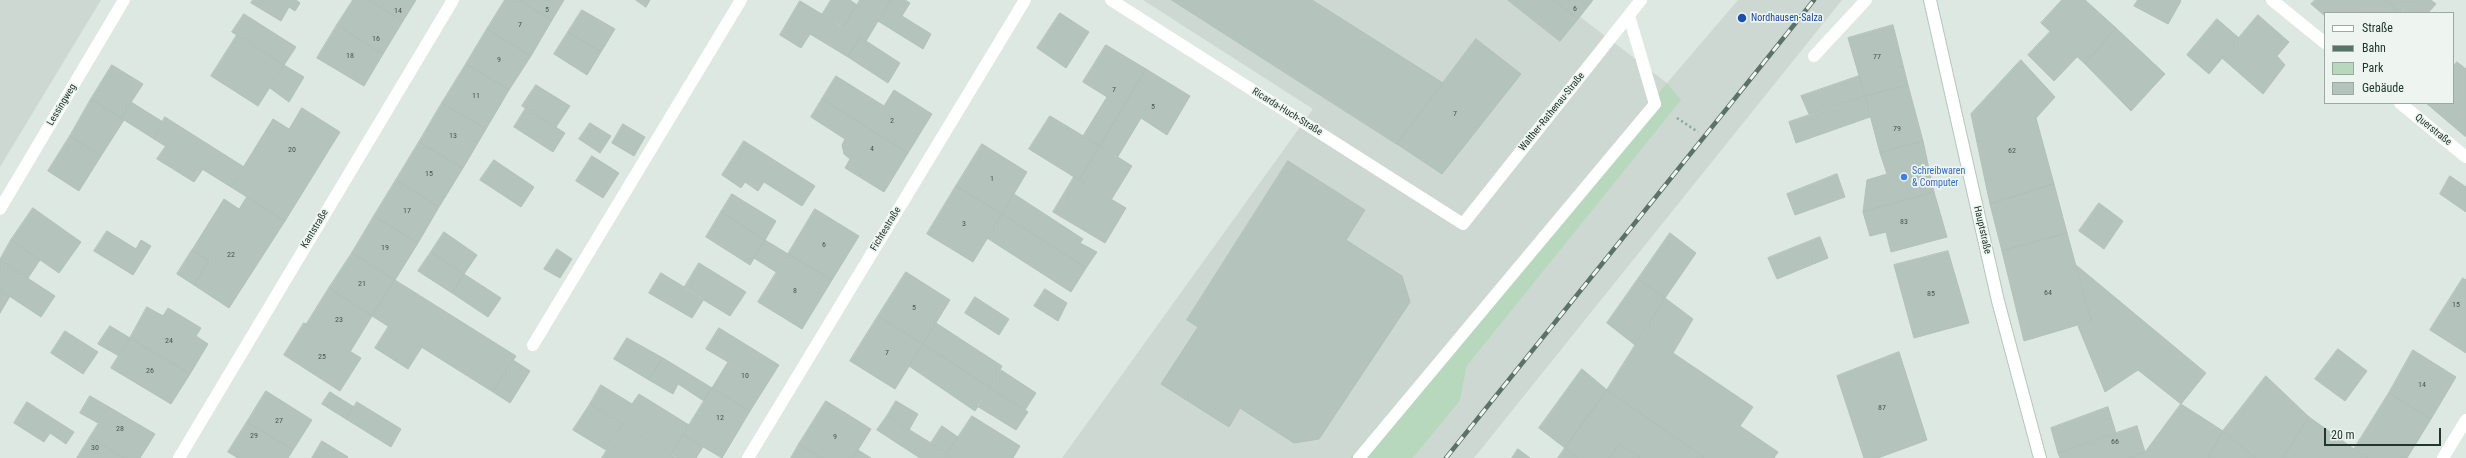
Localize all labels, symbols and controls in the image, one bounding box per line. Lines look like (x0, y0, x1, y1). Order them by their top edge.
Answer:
house number: 6 (1573, 4, 1577, 14)
house number: 5 (545, 5, 549, 15)
house number: 14 (394, 6, 402, 16)
marker: Nordhausen-Salza (1736, 12, 1748, 24)
place label: Nordhausen-Salza (1751, 12, 1823, 24)
legend (2324, 12, 2454, 104)
house number: 7 (518, 20, 522, 30)
text: Straße (2362, 21, 2393, 35)
house number: 16 (372, 34, 380, 44)
text: Bahn (2362, 41, 2386, 55)
house number: 18 (346, 51, 354, 61)
house number: 77 (1873, 52, 1881, 62)
house number: 9 (497, 55, 501, 65)
text: Park (2362, 61, 2383, 75)
street label: Walther-Rathenau-Straße (1517, 70, 1587, 154)
text: Gebäude (2362, 81, 2404, 95)
street label: Lessingweg (45, 82, 79, 128)
house number: 7 (1112, 85, 1116, 95)
street label: Ricarda-Huch-Straße (1250, 85, 1324, 139)
house number: 11 (472, 91, 480, 101)
house number: 5 (1151, 102, 1155, 112)
house number: 7 (1453, 109, 1457, 119)
street label: Querstraße (2412, 112, 2454, 148)
house number: 2 (890, 116, 894, 126)
house number: 79 (1893, 124, 1901, 134)
house number: 13 (449, 131, 457, 141)
house number: 4 (870, 144, 874, 154)
house number: 20 (288, 145, 296, 155)
house number: 62 (2008, 146, 2016, 156)
place label: Schreibwaren & Computer (1912, 165, 1965, 188)
house number: 15 (425, 169, 433, 179)
marker: Schreibwaren & Computer (1899, 172, 1909, 182)
house number: 1 (990, 174, 994, 184)
street label: Fichtestraße (868, 205, 904, 253)
street label: Hauptstraße (1971, 205, 1993, 255)
house number: 17 (403, 206, 411, 216)
street label: Kantstraße (299, 207, 331, 251)
house number: 83 (1900, 217, 1908, 227)
house number: 3 (962, 219, 966, 229)
house number: 6 (822, 240, 826, 250)
house number: 19 (381, 243, 389, 253)
house number: 22 (227, 250, 235, 260)
house number: 21 (358, 279, 366, 289)
house number: 8 (793, 286, 797, 296)
house number: 64 (2044, 288, 2052, 298)
house number: 85 (1927, 289, 1935, 299)
house number: 15 (2452, 300, 2460, 310)
house number: 5 (912, 303, 916, 313)
house number: 23 (335, 315, 343, 325)
house number: 24 (165, 336, 173, 346)
house number: 7 (885, 348, 889, 358)
house number: 25 (318, 352, 326, 362)
house number: 26 (146, 366, 154, 376)
house number: 10 (741, 371, 749, 381)
house number: 14 (2418, 380, 2426, 390)
house number: 87 (1878, 403, 1886, 413)
house number: 12 (716, 413, 724, 423)
house number: 27 (275, 416, 283, 426)
scale bar (2326, 420, 2443, 446)
house number: 28 (116, 424, 124, 434)
text: 20 m (2331, 428, 2355, 442)
house number: 29 (250, 431, 258, 441)
house number: 9 (833, 432, 837, 442)
house number: 66 (2111, 437, 2119, 447)
house number: 30 (91, 443, 99, 453)

